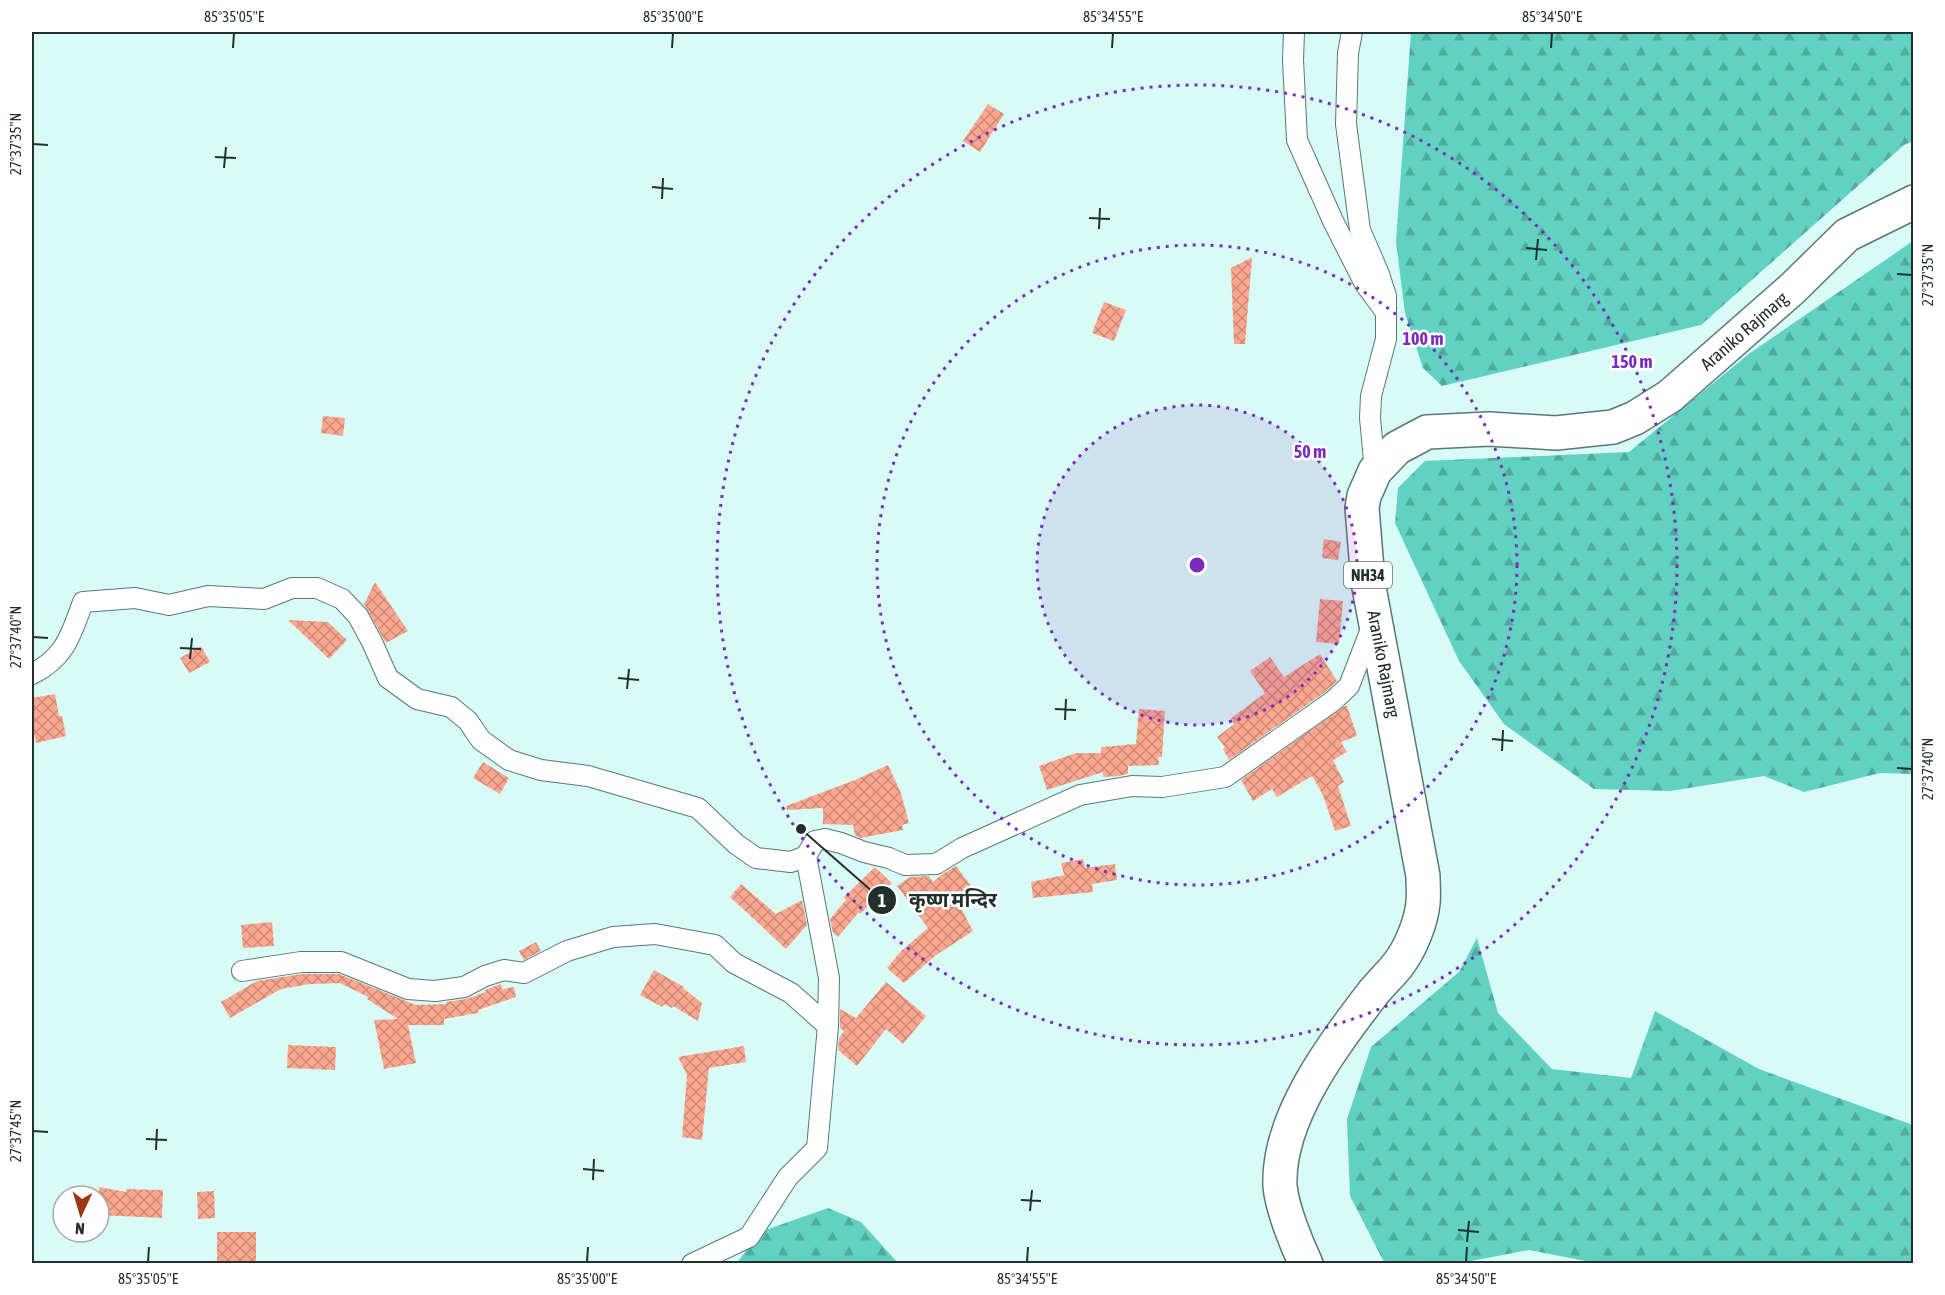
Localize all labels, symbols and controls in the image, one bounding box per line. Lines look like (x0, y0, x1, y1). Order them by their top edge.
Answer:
text: 85°35'05"E (204, 8, 265, 25)
text: 85°35'00"E (643, 8, 704, 25)
text: 85°34'55"E (1083, 8, 1144, 25)
text: 85°34'50"E (1522, 8, 1583, 25)
text: 27°37'35"N (7, 113, 24, 175)
text: 27°37'35"N (1919, 244, 1936, 306)
street label: Araniko Rajmarg (1696, 287, 1792, 375)
text: 100 m (1403, 328, 1443, 349)
text: 150 m (1612, 351, 1652, 372)
text: 50 m (1294, 441, 1326, 462)
centre of rings (1187, 555, 1207, 575)
road number: NH34 (1344, 562, 1392, 588)
text: 27°37'40"N (7, 606, 24, 668)
street label: Araniko Rajmarg (1363, 609, 1405, 720)
text: 27°37'40"N (1919, 738, 1936, 800)
callout: कृष्ण मन्दिर (867, 881, 1008, 919)
text: कृष्ण मन्दिर (909, 888, 998, 913)
text: 1 (878, 890, 886, 911)
text: 27°37'45"N (7, 1100, 24, 1162)
north arrow (51, 1184, 111, 1244)
text: N (75, 1220, 85, 1238)
text: 85°35'05"E (118, 1270, 179, 1287)
text: 85°35'00"E (557, 1270, 618, 1287)
text: 85°34'55"E (997, 1270, 1058, 1287)
text: 85°34'50"E (1436, 1270, 1497, 1287)

